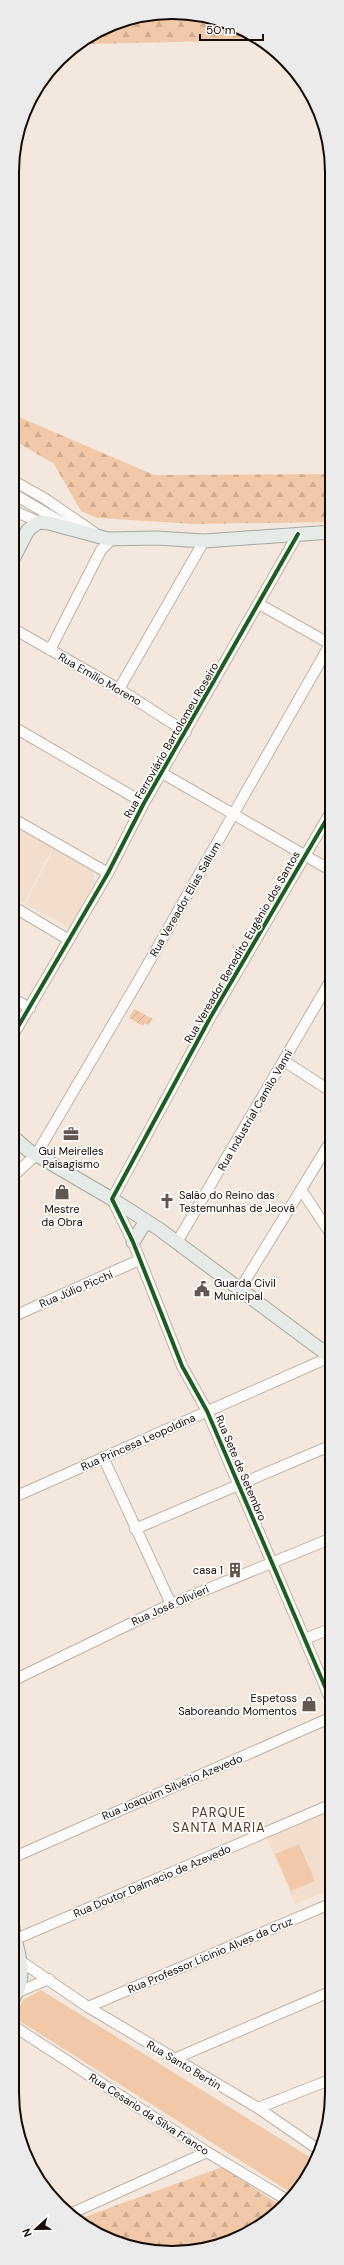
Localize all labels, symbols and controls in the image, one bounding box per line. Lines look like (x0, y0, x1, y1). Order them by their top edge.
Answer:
scale bar (200, 16, 263, 42)
text: 50 m (206, 22, 235, 38)
street label: Rua Emilio Moreno (56, 650, 144, 708)
street label: Rua Ferroviário Bartolomeu Roseiro (121, 660, 221, 820)
street label: Rua Vereador Elias Sallum (146, 839, 224, 959)
street label: Rua Vereador Benedito Eugênio dos Santos (181, 848, 303, 1046)
street label: Rua Industrial Camilo Vanni (215, 1047, 295, 1173)
office icon: Gui Meirelles Paisagismo (62, 1125, 80, 1143)
place label: Gui Meirelles Paisagismo (38, 1144, 104, 1171)
shop icon: Mestre da Obra (53, 1183, 71, 1201)
place label: Salão do Reino das Testemunhas de Jeová (179, 1188, 295, 1215)
church icon: Salão do Reino das Testemunhas de Jeová (158, 1192, 176, 1210)
place label: Mestre da Obra (41, 1202, 83, 1229)
street label: Rua Júlio Picchi (37, 1267, 115, 1311)
place label: Guarda Civil Municipal (214, 1276, 276, 1303)
public building icon: Guarda Civil Municipal (193, 1280, 211, 1298)
street label: Rua Princesa Leopoldina (78, 1410, 198, 1474)
street label: Rua Sete de Setembro (212, 1413, 270, 1523)
building icon: casa 1 (226, 1561, 244, 1579)
place label: casa 1 (193, 1563, 223, 1577)
street label: Rua José Olivieri (129, 1582, 211, 1628)
place label: Espetoss Saboreando Momentos (178, 1691, 297, 1718)
shop icon: Espetoss Saboreando Momentos (300, 1695, 318, 1713)
street label: Rua Joaquim Silvério Azevedo (100, 1751, 244, 1823)
district label: PARQUE SANTA MARIA (172, 1804, 266, 1836)
street label: Rua Doutor Dalmacio de Azevedo (71, 1841, 233, 1921)
street label: Rua Professor Licinio Alves da Cruz (125, 1914, 295, 1996)
street label: Rua Santo Bertin (144, 2037, 224, 2093)
street label: Rua Cesario da Silva Franco (86, 2070, 212, 2158)
north arrow (16, 2209, 56, 2249)
text: N (19, 2226, 35, 2239)

